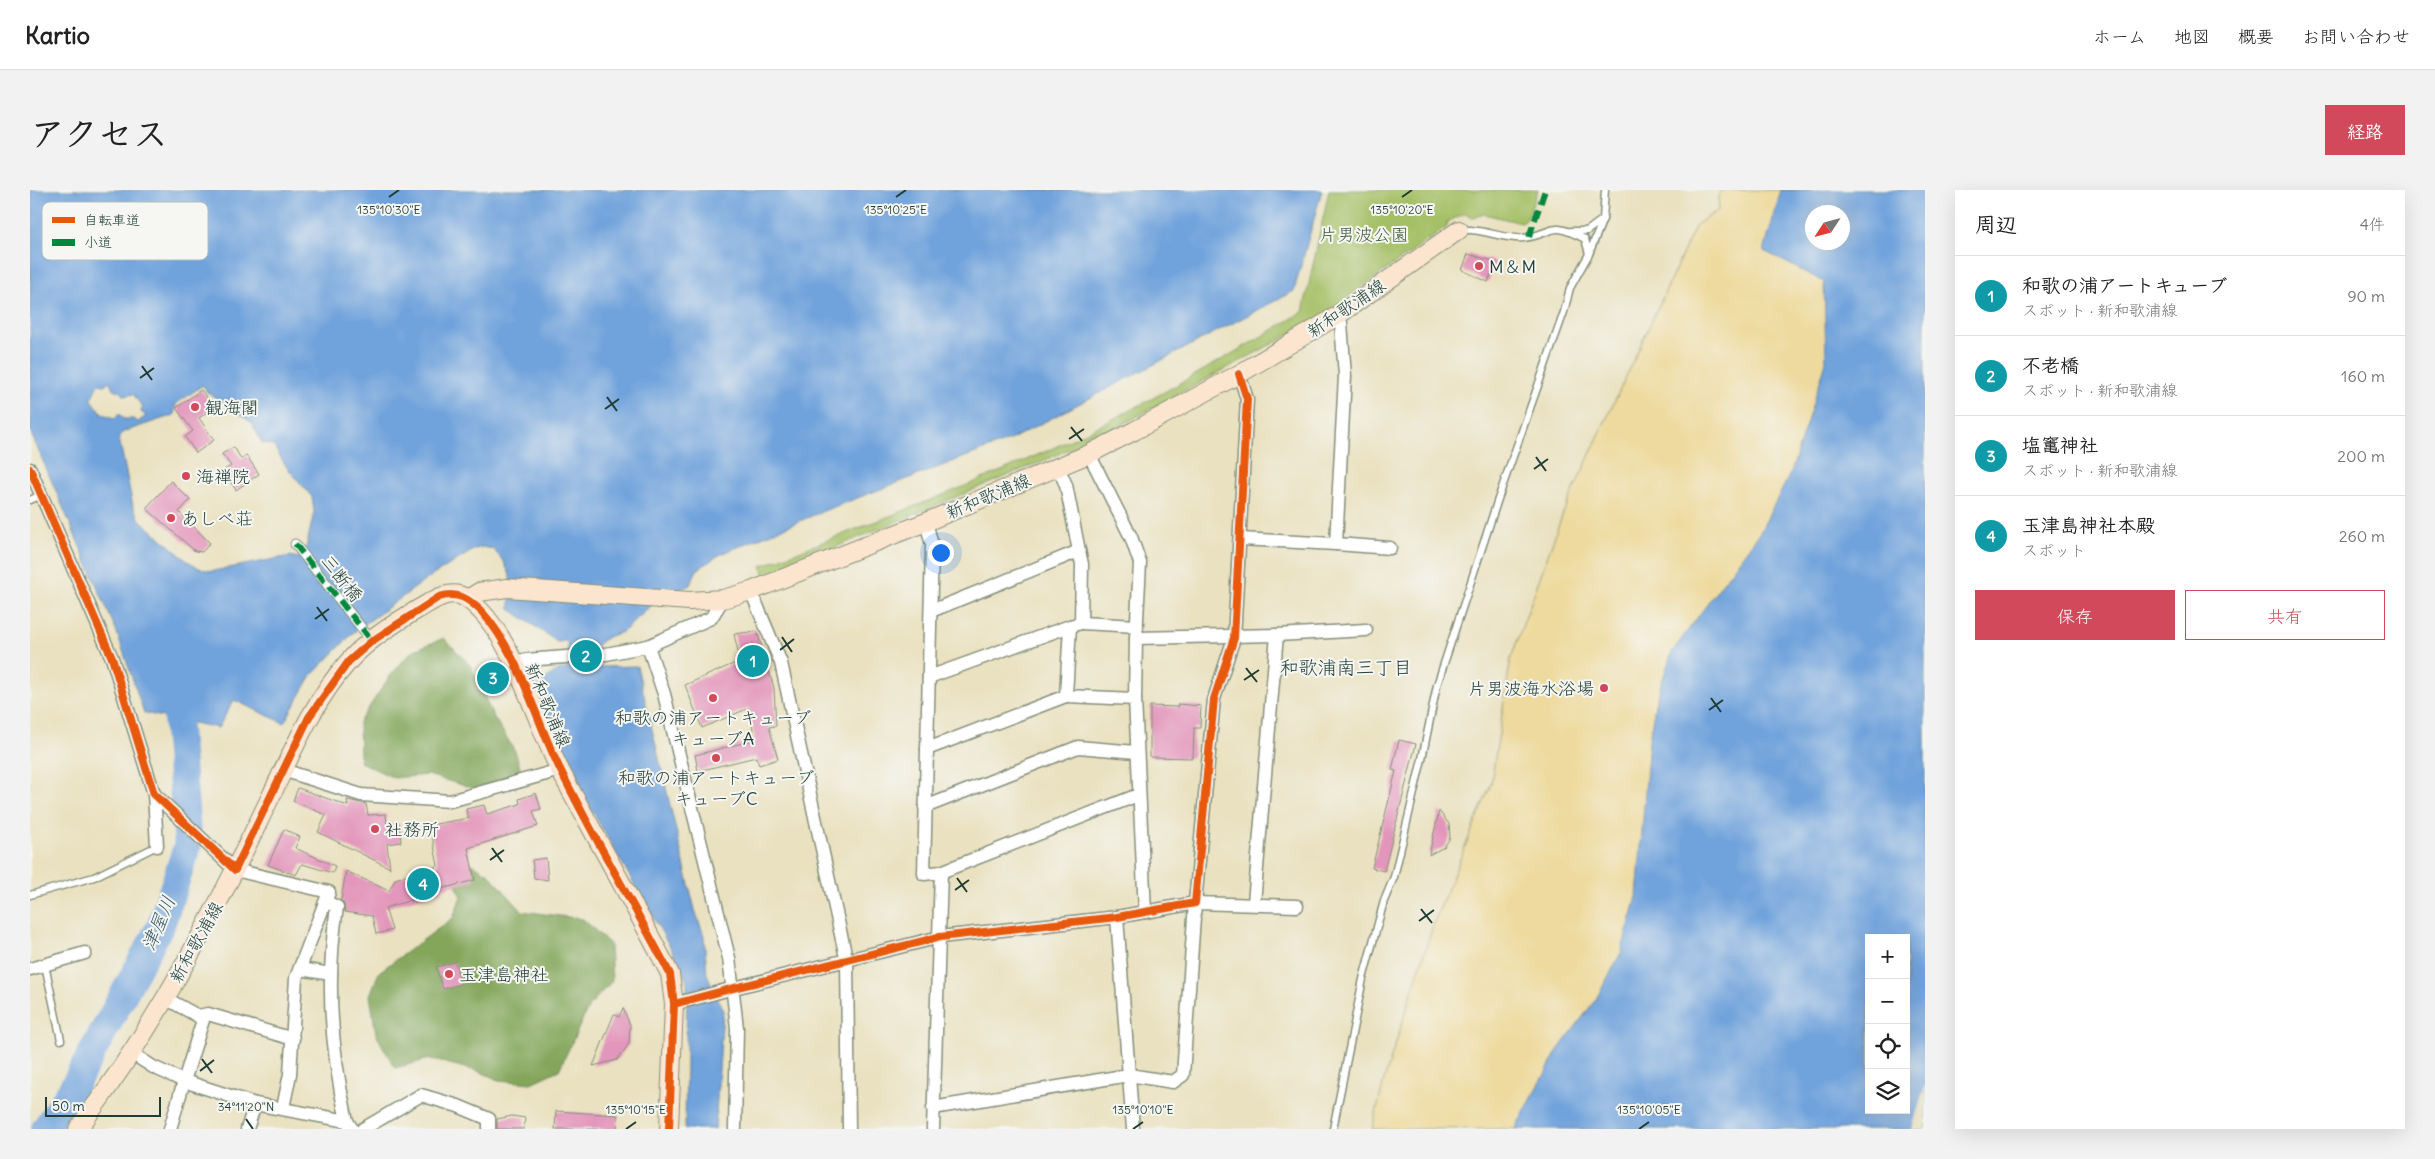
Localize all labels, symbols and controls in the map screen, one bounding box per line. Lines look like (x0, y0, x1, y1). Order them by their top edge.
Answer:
text: Kartio (25, 20, 90, 50)
text: ホーム (2093, 25, 2146, 48)
text: 地図 (2174, 25, 2210, 48)
text: 概要 (2238, 25, 2274, 48)
text: お問い合わせ (2302, 25, 2410, 48)
button: 経路 (2325, 105, 2405, 155)
text: アクセス (30, 111, 168, 155)
legend (42, 202, 208, 260)
text: 135°10'30"E (357, 202, 421, 217)
text: 135°10'25"E (865, 202, 927, 217)
text: 135°10'20"E (1370, 202, 1434, 217)
north arrow (1805, 205, 1850, 250)
text: 自転車道 (84, 211, 140, 229)
text: 周辺 (1975, 211, 2017, 238)
text: 4件 (2360, 214, 2385, 234)
park label: 片男波公園 (1319, 223, 1409, 246)
text: 小道 (84, 233, 112, 251)
place label: M＆M (1489, 255, 1536, 278)
marker: M＆M (1473, 260, 1485, 272)
street label: 新和歌浦線 (1302, 273, 1390, 343)
text: 和歌の浦アートキューブ (2022, 273, 2227, 297)
text: 1 (1988, 286, 1994, 306)
text: 90 m (2347, 286, 2385, 306)
text: スポット · 新和歌浦線 (2022, 300, 2177, 320)
text: 不老橋 (2022, 353, 2079, 377)
text: 2 (1987, 366, 1995, 386)
text: 160 m (2341, 366, 2385, 386)
text: スポット · 新和歌浦線 (2022, 380, 2177, 400)
place label: 観海閣 (205, 396, 259, 419)
marker: 観海閣 (189, 401, 201, 413)
text: 塩竃神社 (2022, 433, 2098, 457)
text: 3 (1986, 446, 1996, 466)
text: 200 m (2337, 446, 2385, 466)
text: スポット · 新和歌浦線 (2022, 460, 2177, 480)
place label: 海禅院 (196, 465, 250, 488)
street label: 新和歌浦線 (942, 468, 1034, 524)
marker: 海禅院 (180, 470, 192, 482)
place label: あしべ荘 (181, 507, 253, 530)
marker: あしべ荘 (165, 512, 177, 524)
text: 玉津島神社本殿 (2022, 513, 2155, 537)
text: 4 (1986, 526, 1996, 546)
text: 260 m (2339, 526, 2385, 546)
your location (928, 540, 954, 566)
text: スポット (2022, 540, 2086, 560)
street label: 三断橋 (316, 550, 368, 606)
button: 保存 (1975, 590, 2175, 640)
button: 共有 (2185, 590, 2385, 640)
pin: 2 (570, 637, 602, 675)
pin: 1 (737, 642, 769, 680)
district label: 和歌浦南三丁目 (1279, 655, 1413, 679)
pin: 3 (477, 659, 509, 697)
street label: 新和歌浦線 (520, 659, 576, 751)
place label: 片男波海水浴場 (1468, 677, 1594, 700)
marker: 片男波海水浴場 (1598, 682, 1610, 694)
marker: 和歌の浦アートキューブ キューブA (707, 692, 719, 704)
place label: 和歌の浦アートキューブ キューブA (615, 706, 811, 750)
marker: 和歌の浦アートキューブ キューブC (710, 752, 722, 764)
place label: 和歌の浦アートキューブ キューブC (618, 766, 814, 810)
place label: 社務所 (385, 818, 439, 841)
marker: 社務所 (369, 823, 381, 835)
pin: 4 (407, 865, 439, 903)
water label: 津屋川 (136, 892, 180, 954)
street label: 新和歌浦線 (164, 897, 228, 987)
map controls (1865, 934, 1910, 1114)
button: + (1865, 934, 1910, 979)
place label: 玉津島神社 (459, 963, 549, 986)
marker: 玉津島神社 (443, 968, 455, 980)
button: − (1865, 979, 1910, 1024)
button: locate (1865, 1024, 1910, 1069)
button: layers (1865, 1069, 1910, 1114)
scale bar (45, 1094, 161, 1117)
text: 50 m (52, 1097, 85, 1115)
text: 34°11'20"N (218, 1099, 274, 1114)
text: 135°10'15"E (606, 1102, 666, 1117)
text: 135°10'10"E (1112, 1102, 1174, 1117)
text: 135°10'05"E (1617, 1102, 1681, 1117)

